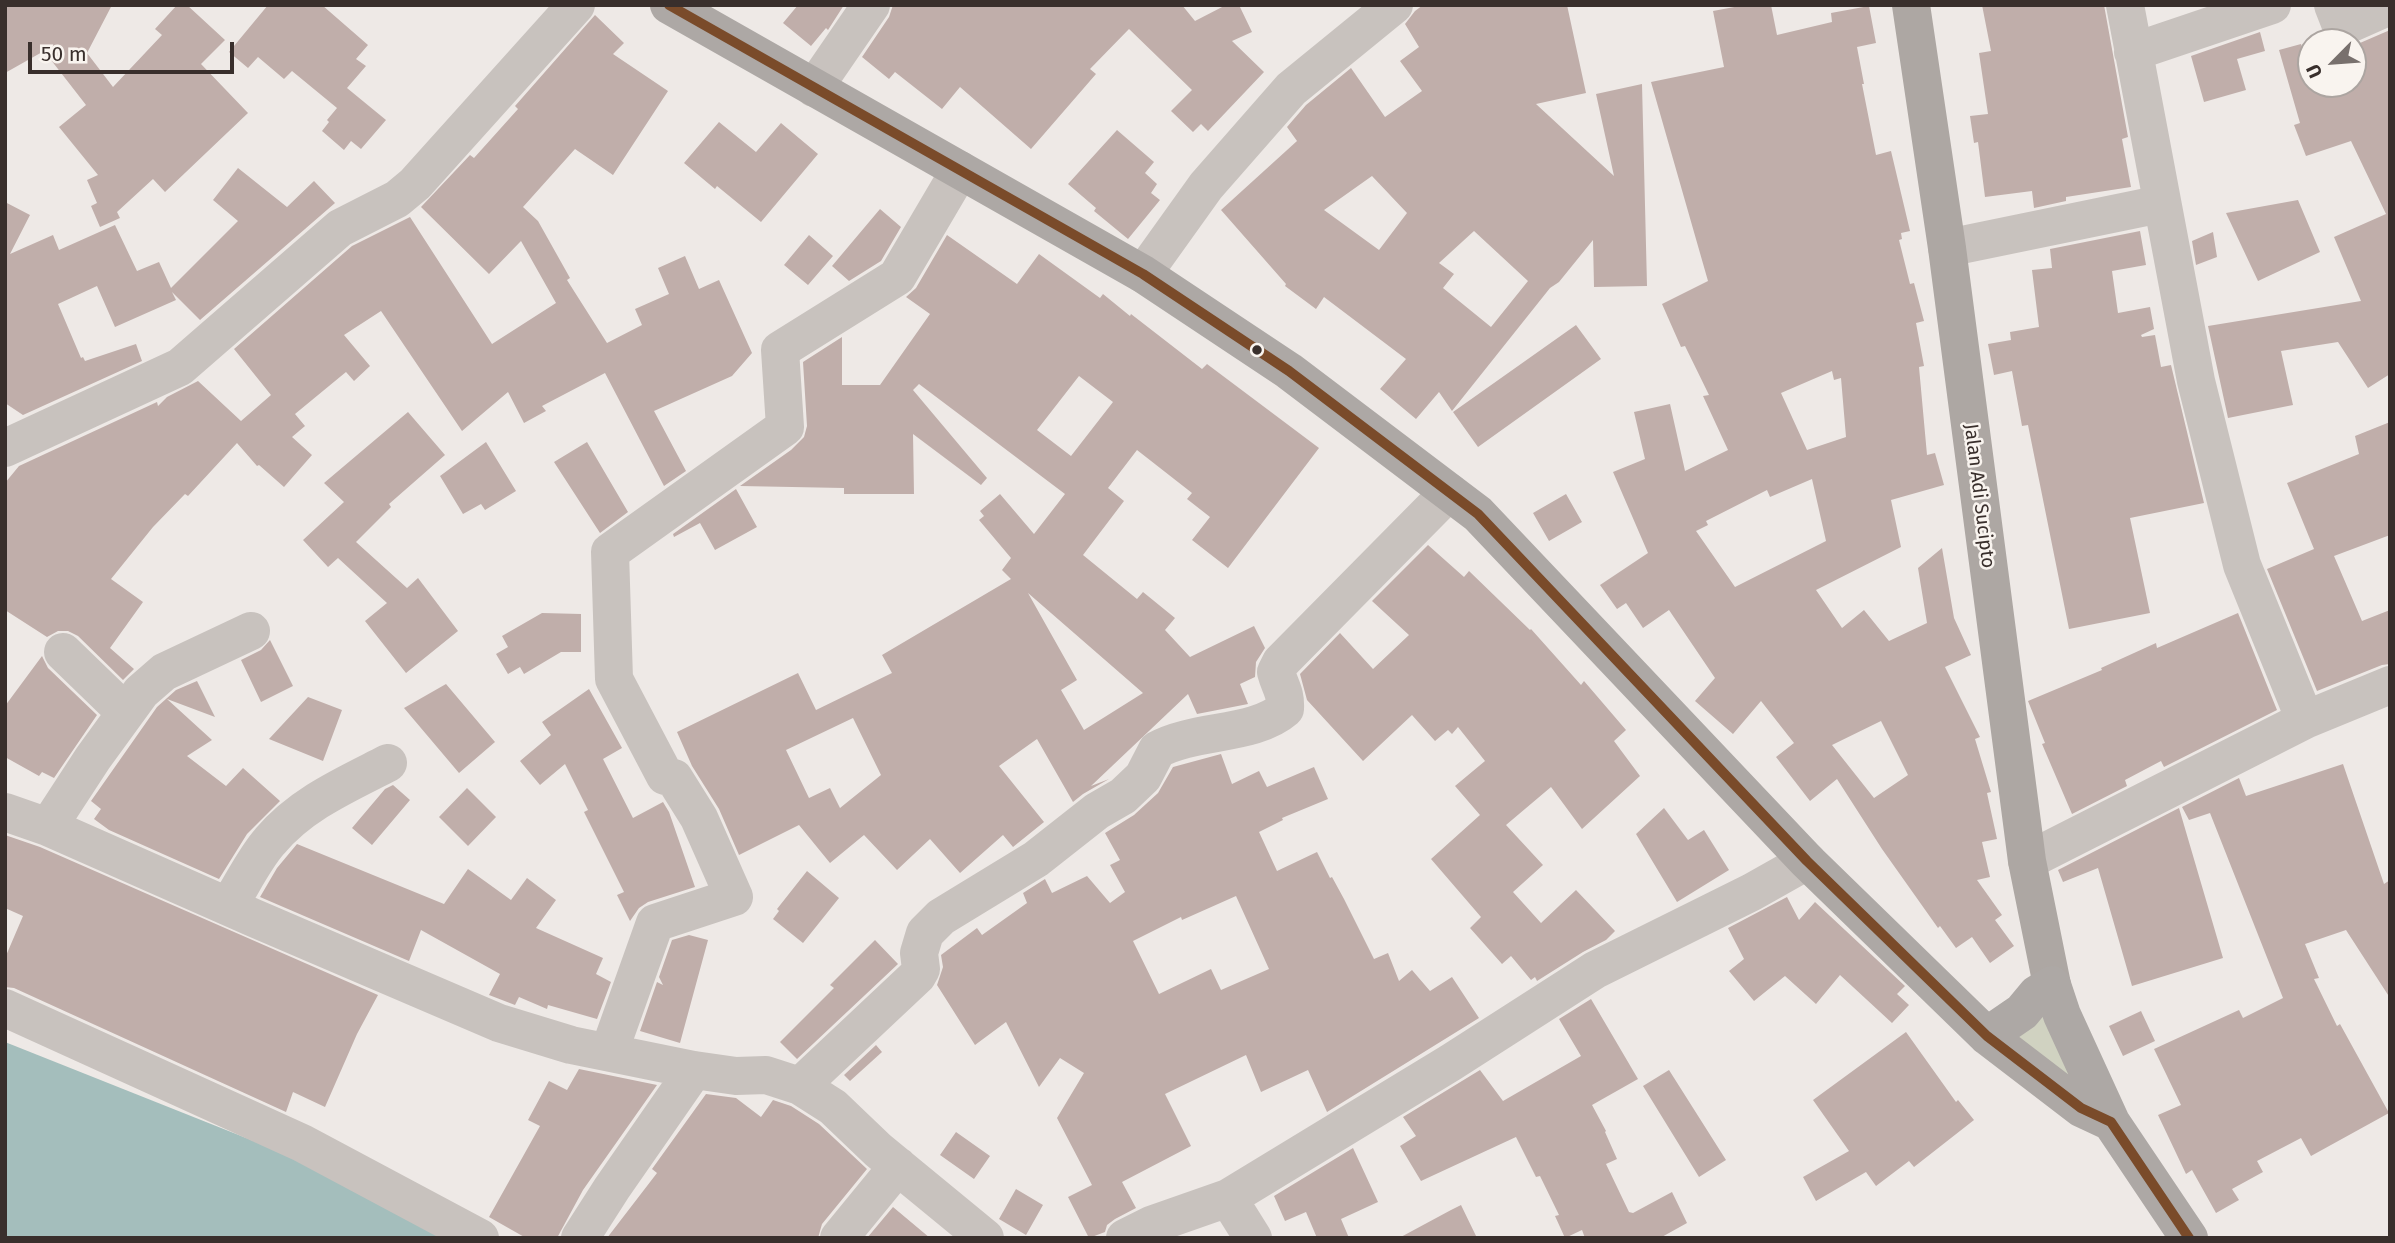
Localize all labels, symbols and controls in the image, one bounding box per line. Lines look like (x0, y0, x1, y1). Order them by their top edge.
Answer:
scale bar (32, 28, 238, 72)
north arrow (2297, 28, 2367, 98)
text: 50 m (41, 41, 87, 67)
text: U (2301, 61, 2327, 82)
unlabelled marker (1250, 343, 1264, 357)
street label: Jalan Adi Sucipto (1959, 422, 1999, 570)

